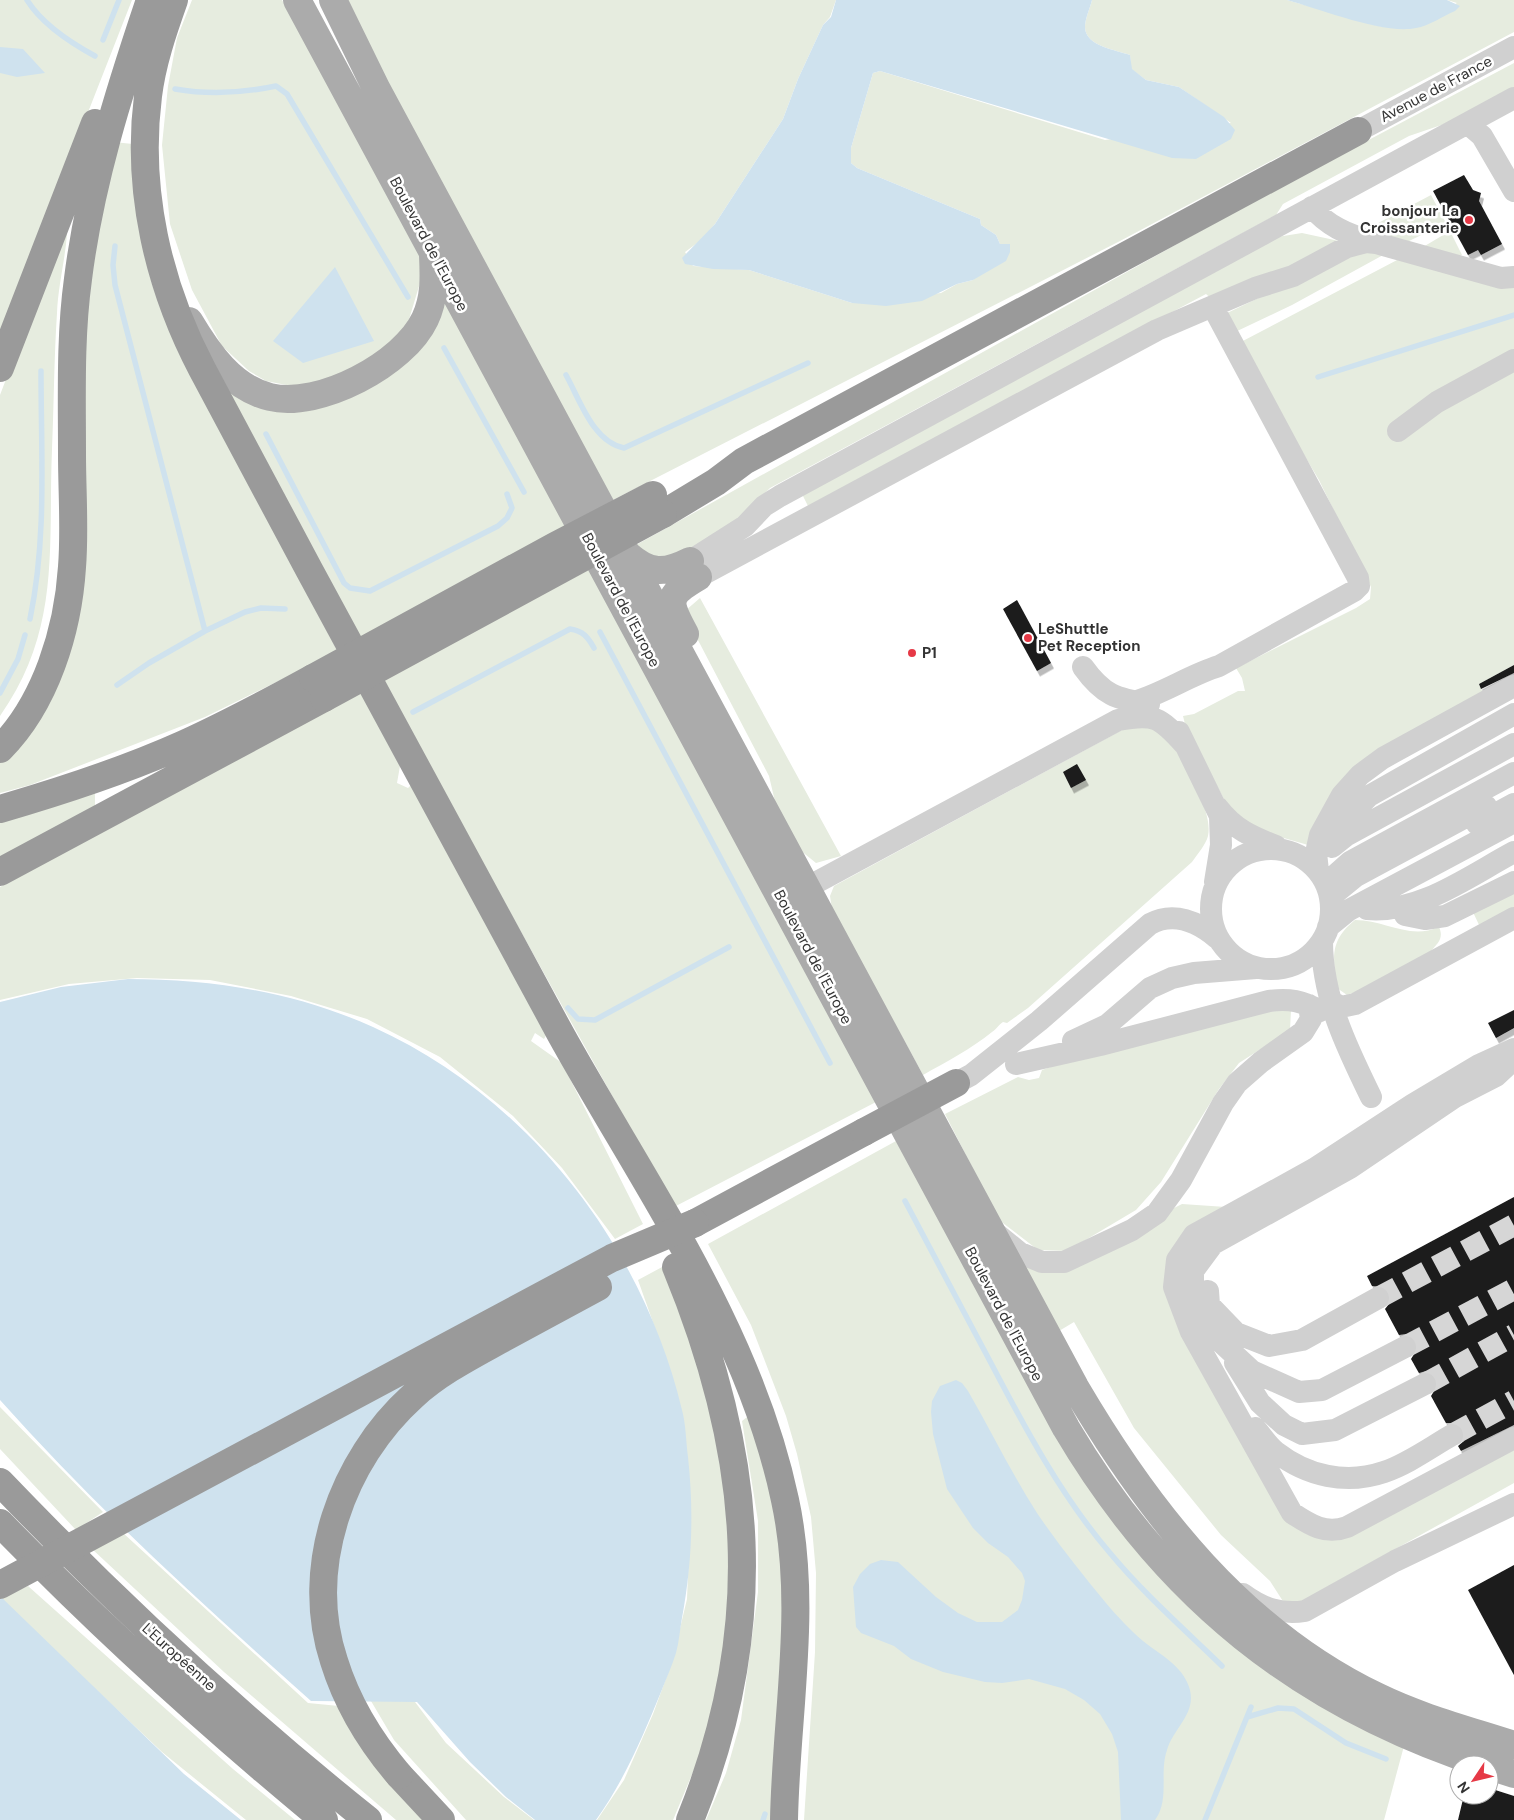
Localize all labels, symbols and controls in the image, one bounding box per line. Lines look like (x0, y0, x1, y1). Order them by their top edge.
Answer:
street label: Avenue de France (1376, 51, 1496, 127)
street label: Boulevard de l'Europe (385, 173, 473, 315)
place label: bonjour La Croissanterie (1360, 201, 1459, 238)
marker: bonjour La Croissanterie (1463, 214, 1475, 226)
street label: Boulevard de l'Europe (577, 529, 665, 671)
place label: LeShuttle Pet Reception (1038, 619, 1141, 656)
marker: LeShuttle Pet Reception (1022, 632, 1034, 644)
place label: P1 (922, 643, 937, 663)
marker: P1 (906, 647, 918, 659)
street label: Boulevard de l'Europe (769, 886, 857, 1028)
street label: Boulevard de l'Europe (960, 1243, 1048, 1385)
street label: L'Européenne (138, 1619, 220, 1695)
north arrow (1449, 1755, 1499, 1805)
text: N (1453, 1778, 1474, 1797)

